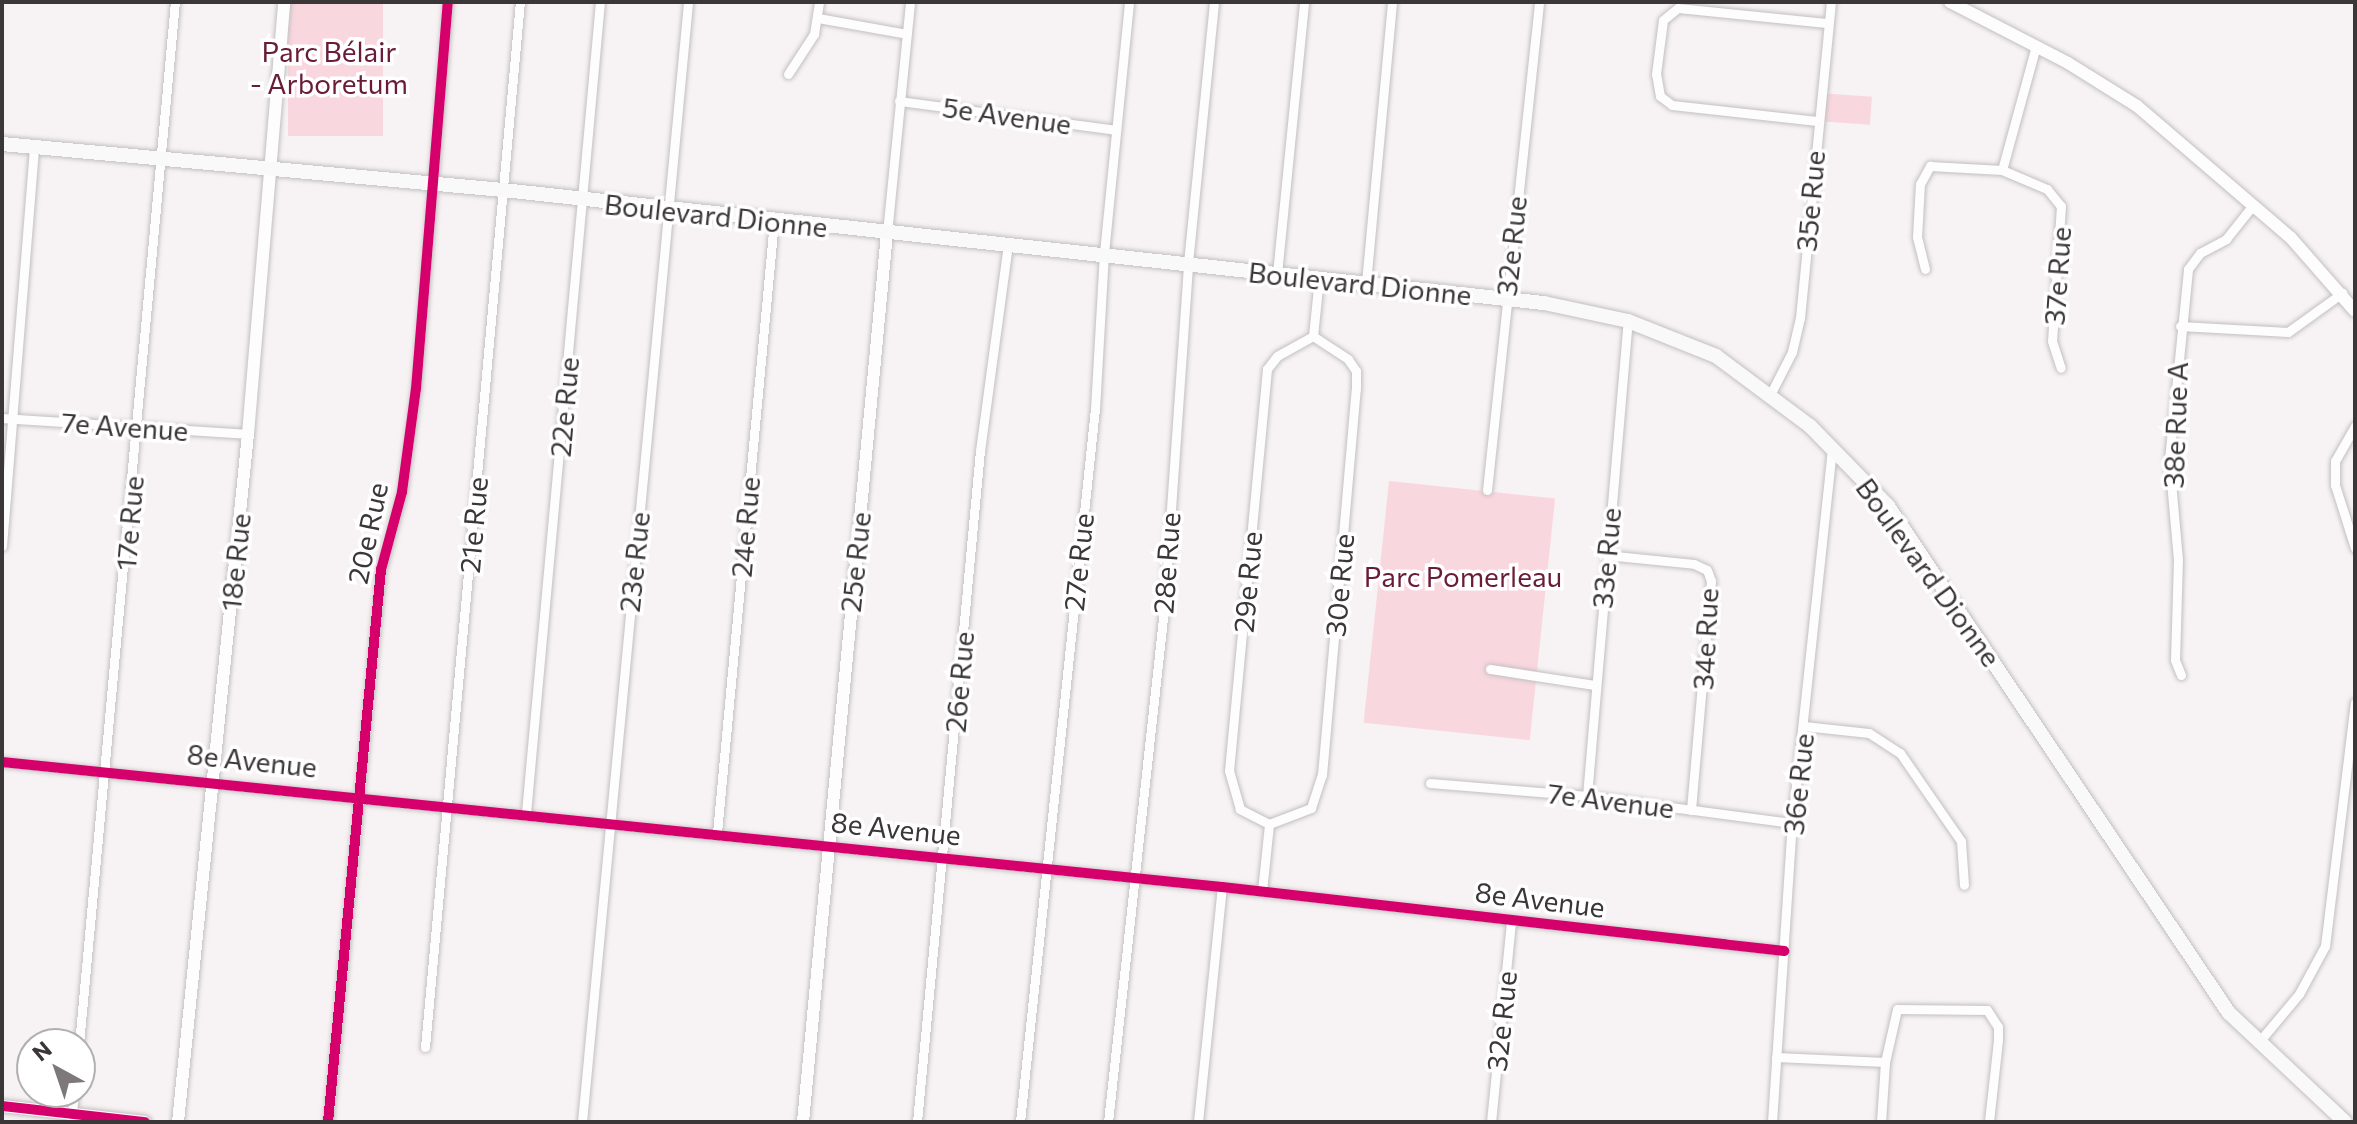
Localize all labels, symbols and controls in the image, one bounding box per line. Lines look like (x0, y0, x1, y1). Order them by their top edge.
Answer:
park label: Parc Bélair - Arboretum (250, 34, 408, 100)
street label: 5e Avenue (941, 89, 1073, 141)
street label: 35e Rue (1789, 149, 1831, 253)
street label: Boulevard Dionne (603, 187, 829, 243)
street label: 32e Rue (1489, 194, 1533, 298)
street label: 37e Rue (2037, 226, 2077, 326)
street label: Boulevard Dionne (1247, 255, 1473, 311)
street label: 22e Rue (543, 356, 585, 458)
street label: 38e Rue A (2156, 361, 2194, 489)
street label: 7e Avenue (60, 405, 190, 447)
street label: Boulevard Dionne (1849, 471, 2009, 673)
street label: 17e Rue (108, 474, 150, 572)
street label: 21e Rue (452, 475, 494, 575)
street label: 24e Rue (724, 475, 766, 579)
street label: 20e Rue (340, 479, 394, 587)
street label: 33e Rue (1585, 506, 1627, 610)
street label: 23e Rue (612, 510, 656, 614)
street label: 25e Rue (833, 510, 877, 614)
street label: 18e Rue (213, 511, 257, 613)
street label: 27e Rue (1056, 511, 1100, 613)
street label: 28e Rue (1146, 511, 1186, 615)
street label: 29e Rue (1226, 530, 1268, 634)
street label: 30e Rue (1318, 532, 1360, 638)
park label: Parc Pomerleau (1364, 559, 1562, 593)
street label: 34e Rue (1686, 587, 1724, 691)
street label: 26e Rue (938, 630, 980, 734)
street label: 36e Rue (1776, 731, 1820, 837)
street label: 8e Avenue (185, 736, 319, 784)
street label: 7e Avenue (1546, 776, 1676, 824)
street label: 8e Avenue (829, 804, 963, 852)
street label: 8e Avenue (1473, 874, 1607, 924)
street label: 32e Rue (1479, 969, 1523, 1073)
north arrow (16, 1028, 96, 1108)
text: N (27, 1035, 57, 1066)

